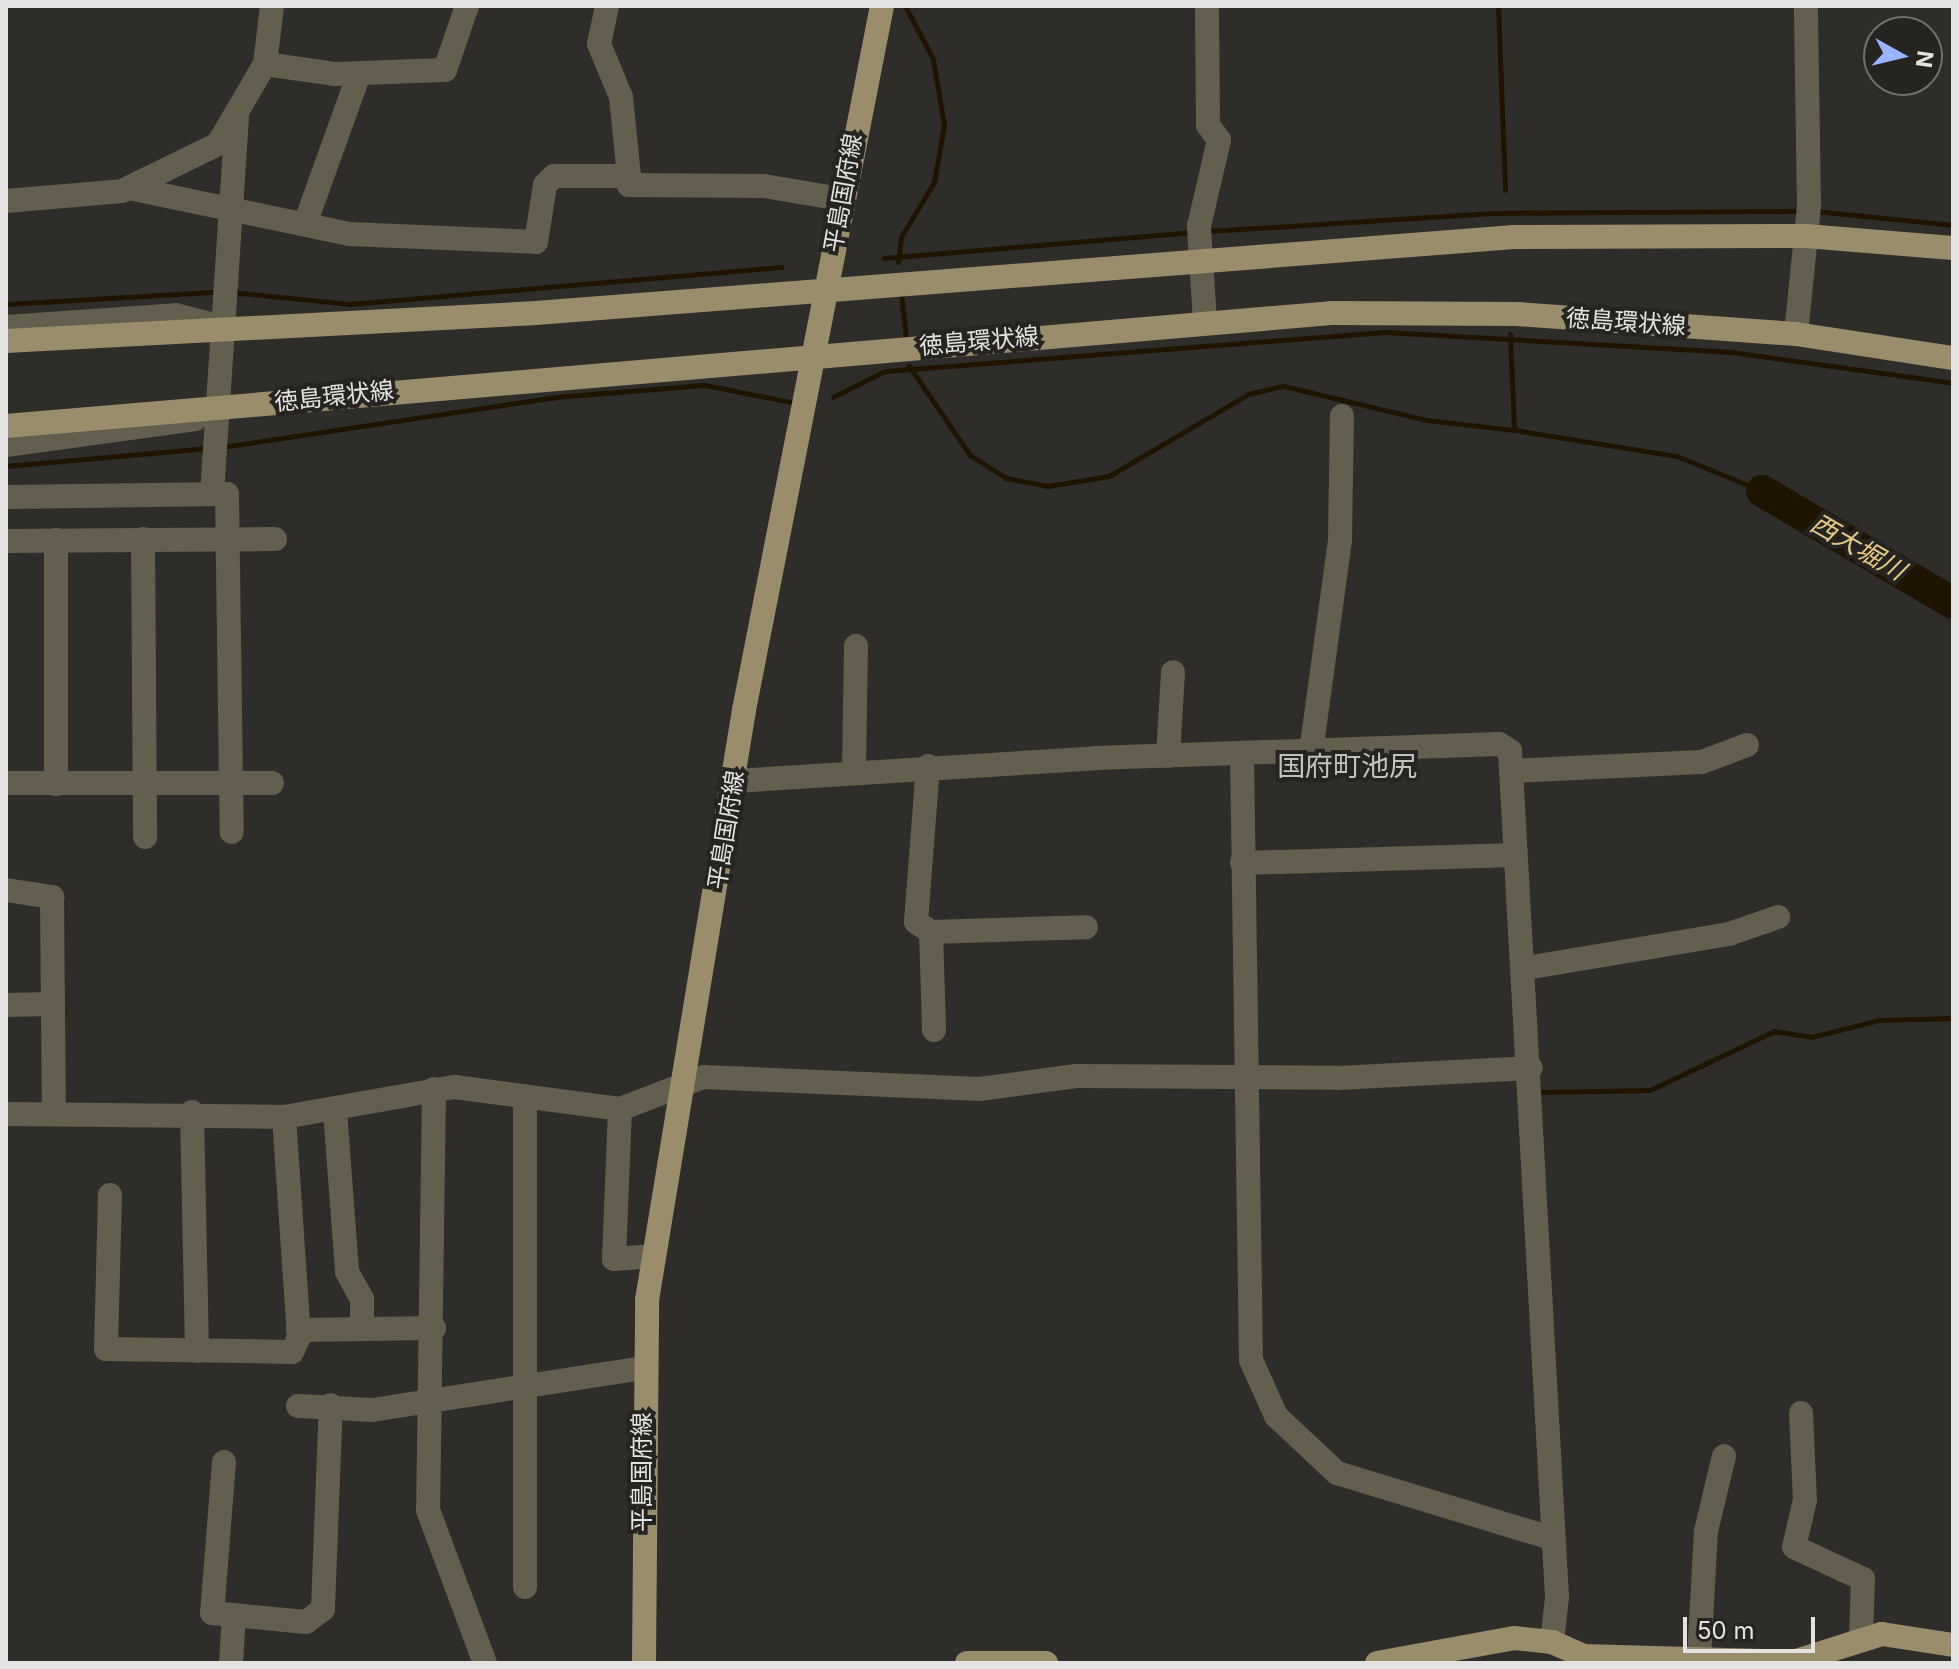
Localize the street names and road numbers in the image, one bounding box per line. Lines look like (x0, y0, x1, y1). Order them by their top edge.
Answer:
street label: 平島国府線 (818, 131, 868, 255)
street label: 徳島環状線 (1565, 303, 1687, 341)
street label: 徳島環状線 (918, 321, 1040, 361)
street label: 徳島環状線 (273, 375, 395, 417)
street label: 平島国府線 (702, 768, 750, 892)
street label: 平島国府線 (628, 1412, 656, 1532)

